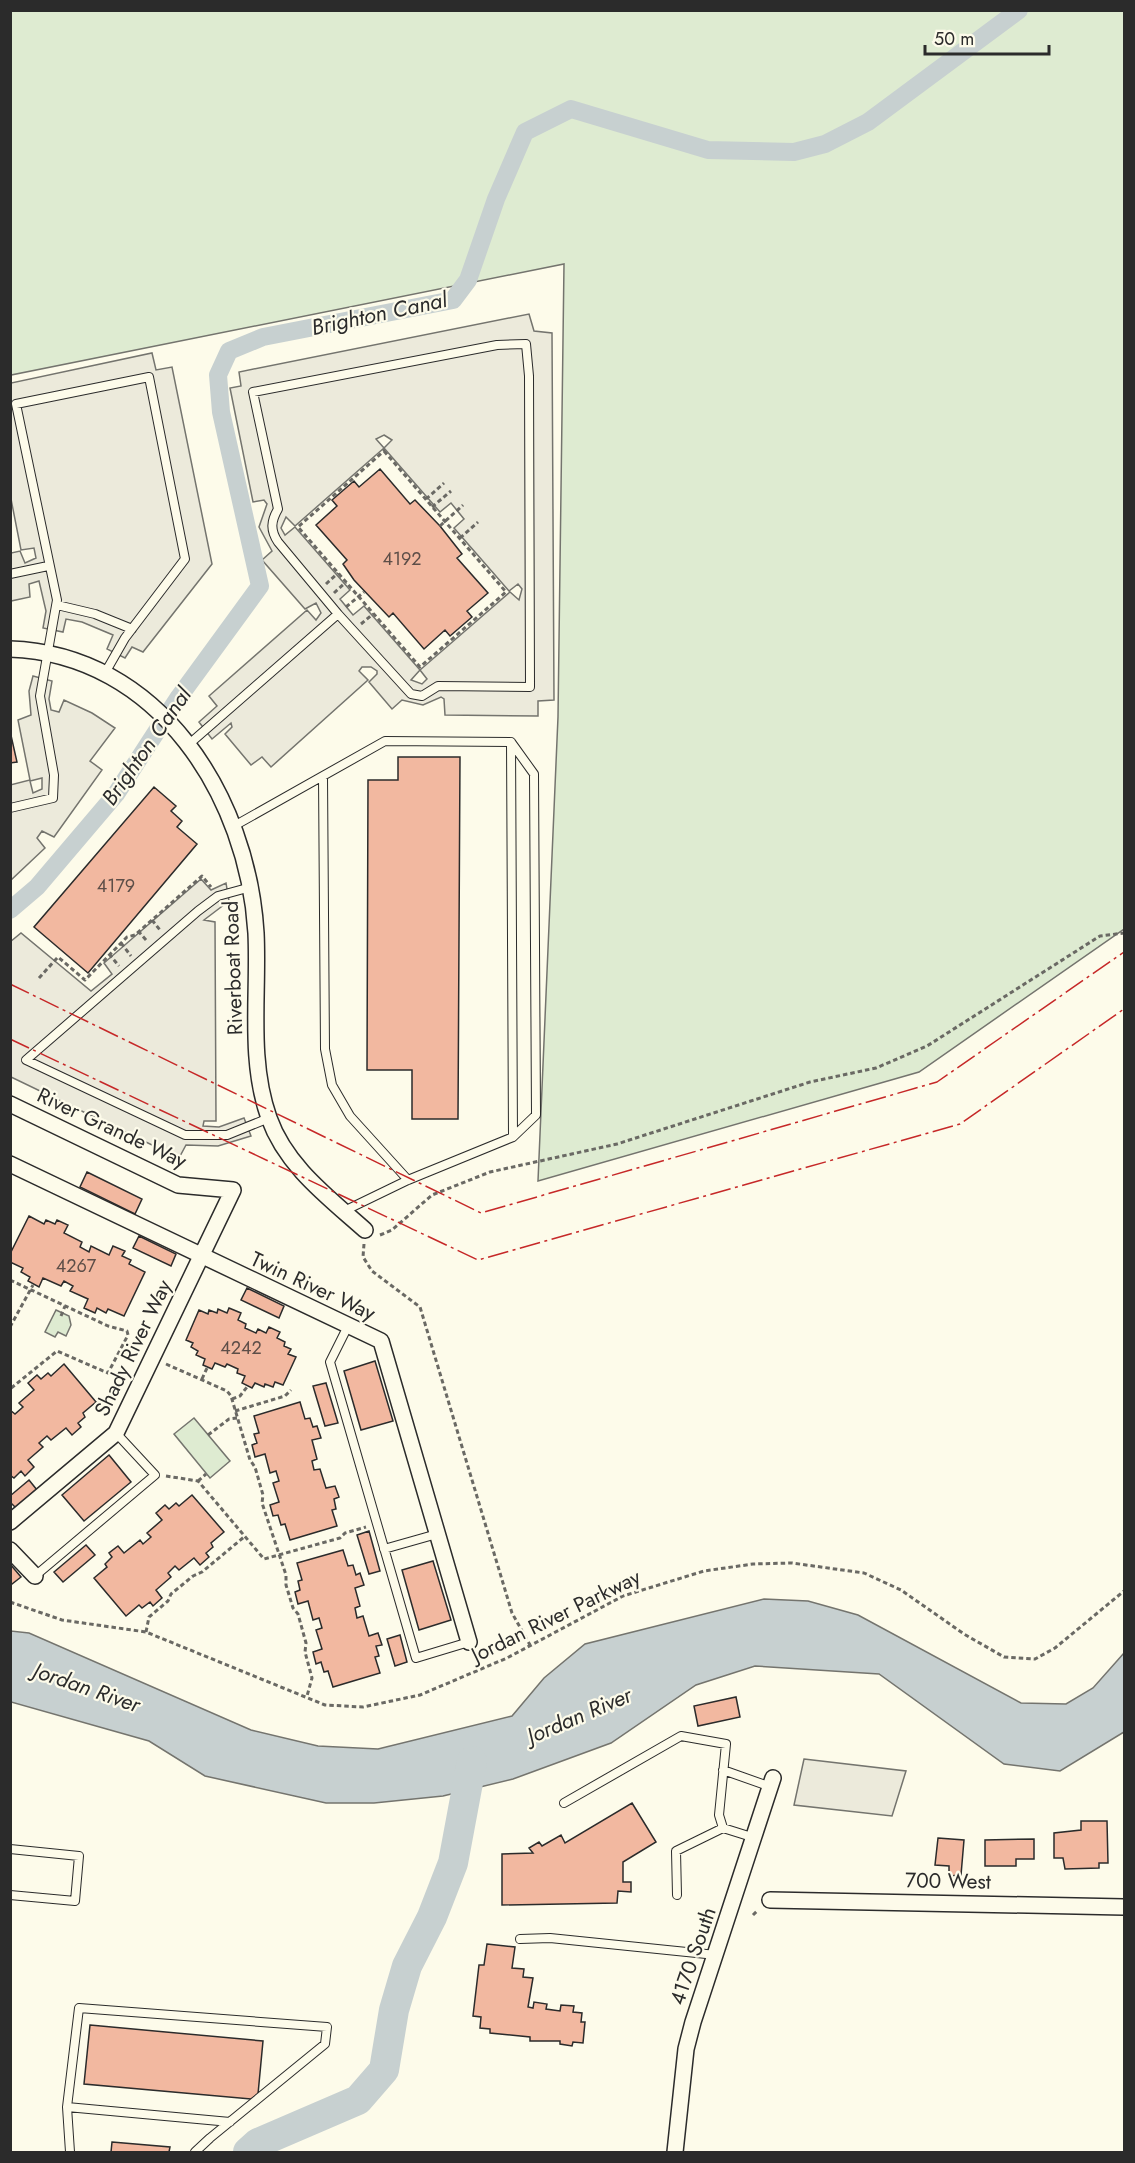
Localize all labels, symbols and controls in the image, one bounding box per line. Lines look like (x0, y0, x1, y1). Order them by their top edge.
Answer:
scale bar (925, 18, 1050, 56)
text: 50 m (934, 26, 974, 52)
water label: Brighton Canal (308, 283, 451, 343)
house number: 4192 (382, 546, 422, 572)
water label: Brighton Canal (93, 679, 199, 812)
house number: 4179 (97, 873, 135, 899)
street label: Riverboat Road (216, 900, 250, 1036)
street label: River Grande Way (32, 1080, 192, 1176)
street label: Twin River Way (246, 1244, 381, 1328)
house number: 4267 (56, 1253, 97, 1279)
street label: Shady River Way (87, 1274, 179, 1421)
house number: 4242 (220, 1335, 262, 1361)
street label: Jordan River Parkway (464, 1562, 646, 1671)
water label: Jordan River (25, 1652, 146, 1721)
water label: Jordan River (518, 1678, 638, 1753)
street label: 700 West (905, 1865, 991, 1897)
street label: 4170 South (662, 1903, 724, 2009)

